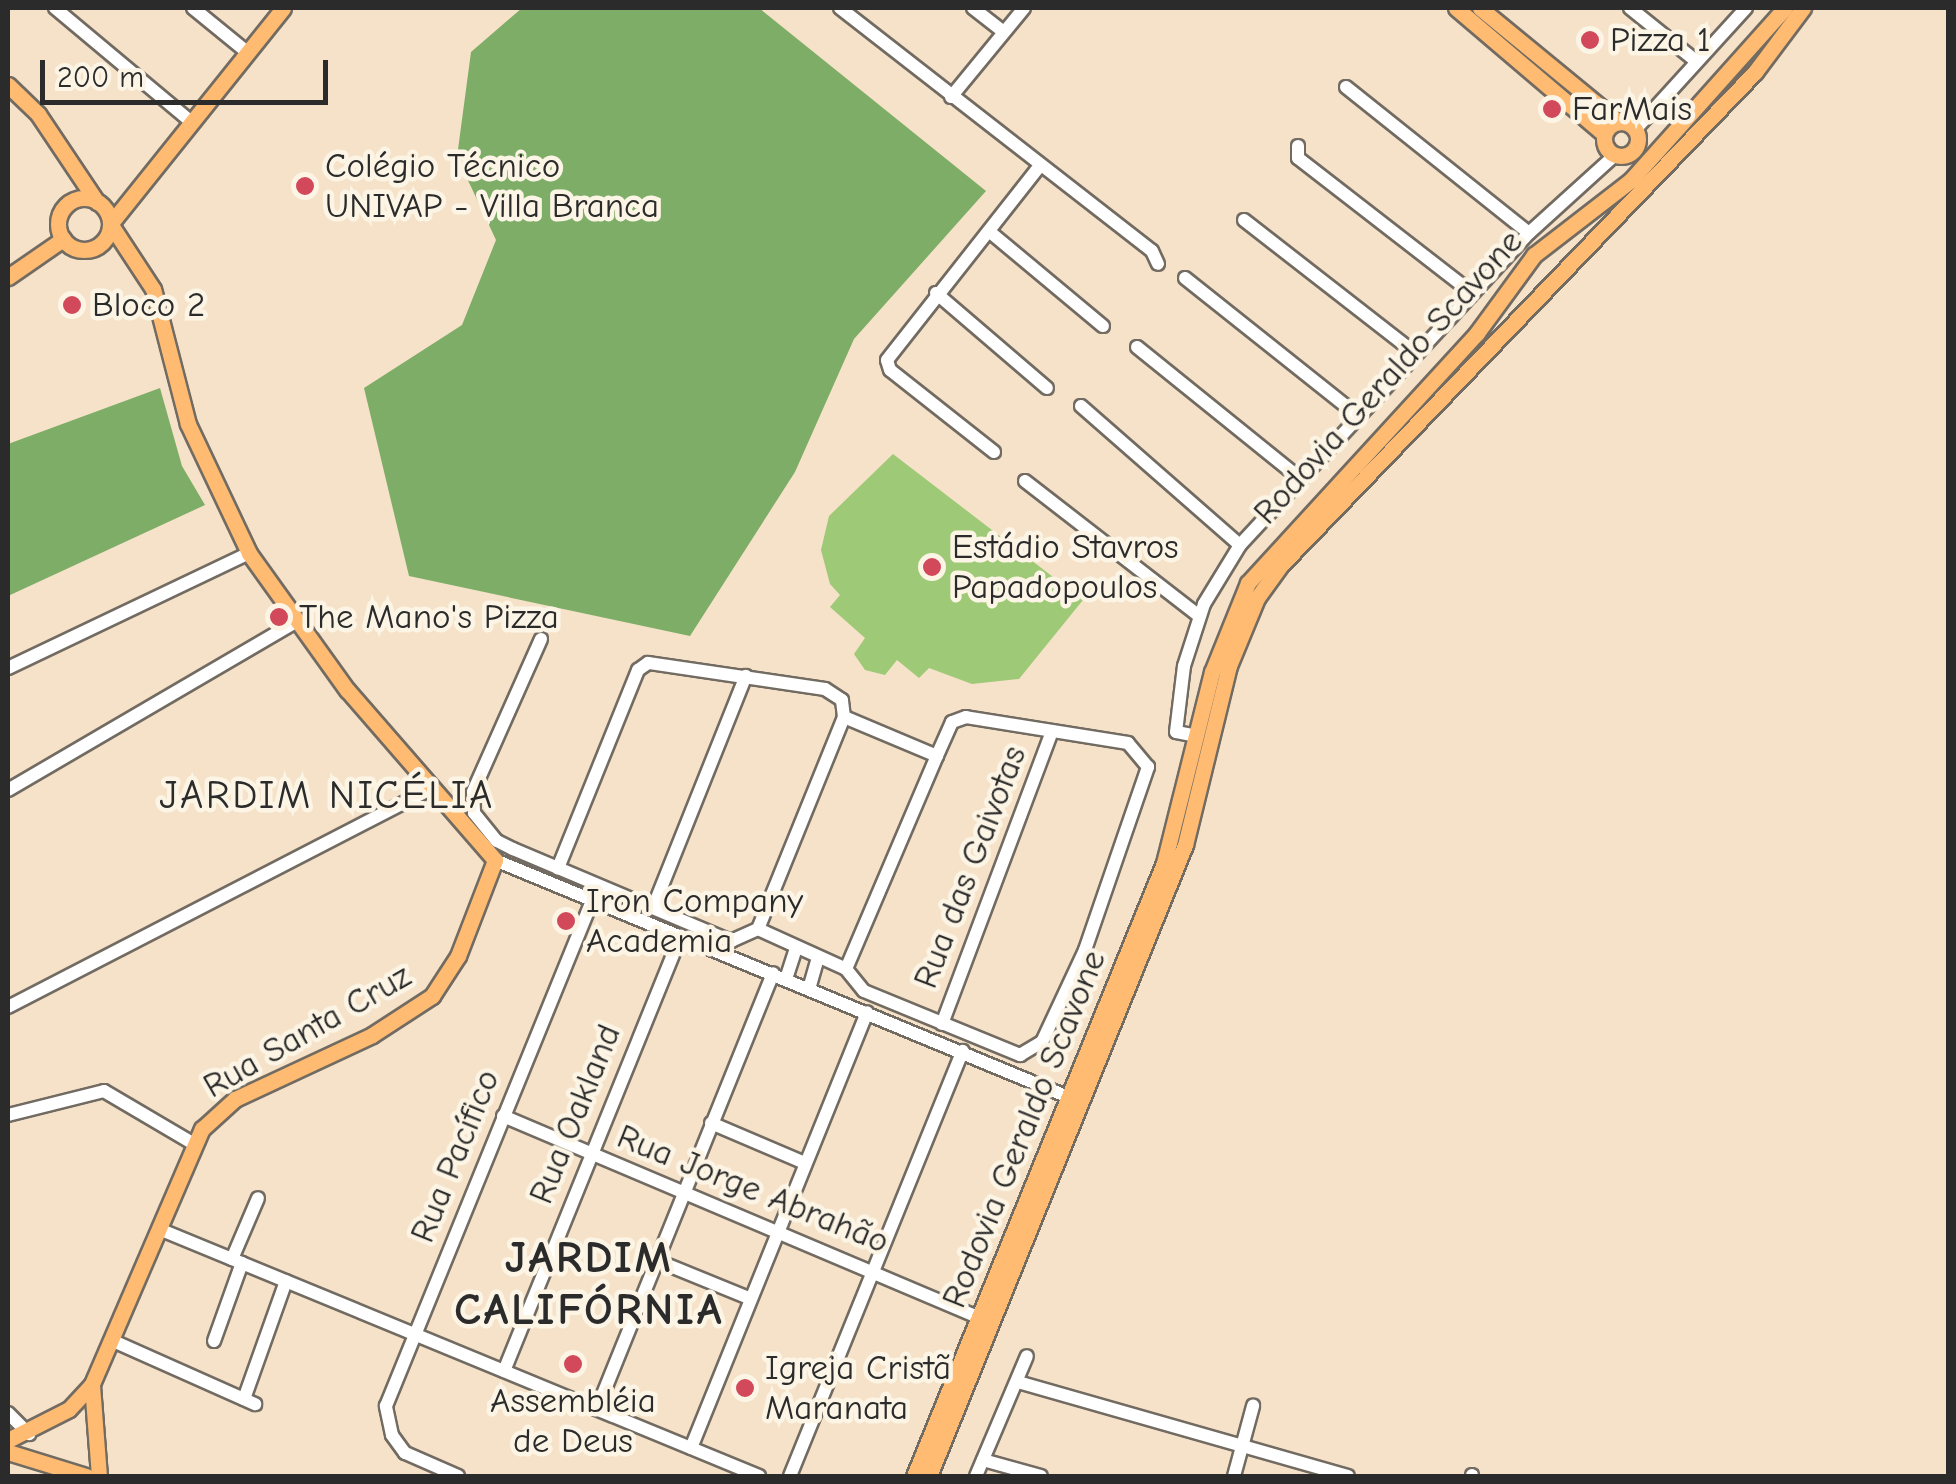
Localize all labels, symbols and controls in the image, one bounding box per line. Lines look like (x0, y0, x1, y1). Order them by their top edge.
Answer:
place label: Pizza 1 (1610, 19, 1711, 61)
marker: Pizza 1 (1579, 29, 1601, 51)
scale bar (45, 40, 332, 102)
text: 200 m (57, 60, 144, 95)
place label: FarMais (1572, 88, 1692, 130)
marker: FarMais (1541, 98, 1563, 120)
place label: Colégio Técnico UNIVAP - Villa Branca (325, 145, 659, 227)
marker: Colégio Técnico UNIVAP - Villa Branca (294, 175, 316, 197)
street label: Rodovia Geraldo Scavone (1245, 221, 1531, 533)
place label: Bloco 2 (92, 284, 205, 326)
marker: Bloco 2 (61, 294, 83, 316)
place label: Estádio Stavros Papadopoulos (952, 526, 1179, 608)
marker: Estádio Stavros Papadopoulos (921, 556, 943, 578)
place label: The Mano's Pizza (299, 596, 559, 638)
marker: The Mano's Pizza (268, 606, 290, 628)
street label: Rua das Gaivotas (904, 740, 1036, 994)
district label: JARDIM NICÉLIA (159, 771, 495, 819)
place label: Iron Company Academia (586, 880, 803, 962)
marker: Iron Company Academia (555, 910, 577, 932)
street label: Rodovia Geraldo Scavone (933, 944, 1115, 1314)
street label: Rua Santa Cruz (196, 955, 418, 1107)
street label: Rua Oakland (520, 1018, 630, 1210)
street label: Rua Pacífico (401, 1063, 509, 1249)
street label: Rua Jorge Abrahão (611, 1115, 895, 1263)
district label: JARDIM CALIFÓRNIA (454, 1231, 724, 1337)
place label: Igreja Cristã Maranata (765, 1347, 951, 1429)
marker: Assembléia de Deus (562, 1353, 584, 1375)
marker: Igreja Cristã Maranata (734, 1377, 756, 1399)
place label: Assembléia de Deus (490, 1380, 656, 1462)

